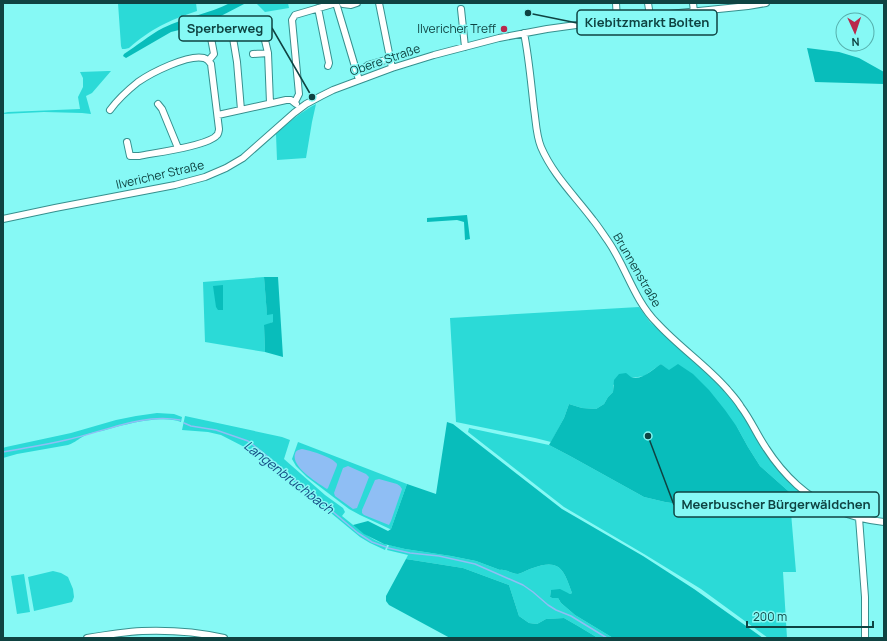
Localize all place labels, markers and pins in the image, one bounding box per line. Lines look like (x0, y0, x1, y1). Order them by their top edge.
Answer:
callout: Kiebitzmarkt Bolten (577, 10, 717, 35)
callout: Sperberweg (179, 16, 272, 41)
place label: Ilvericher Treff (417, 20, 496, 37)
marker: Ilvericher Treff (499, 24, 509, 34)
callout: Meerbuscher Bürgerwäldchen (674, 492, 879, 517)

